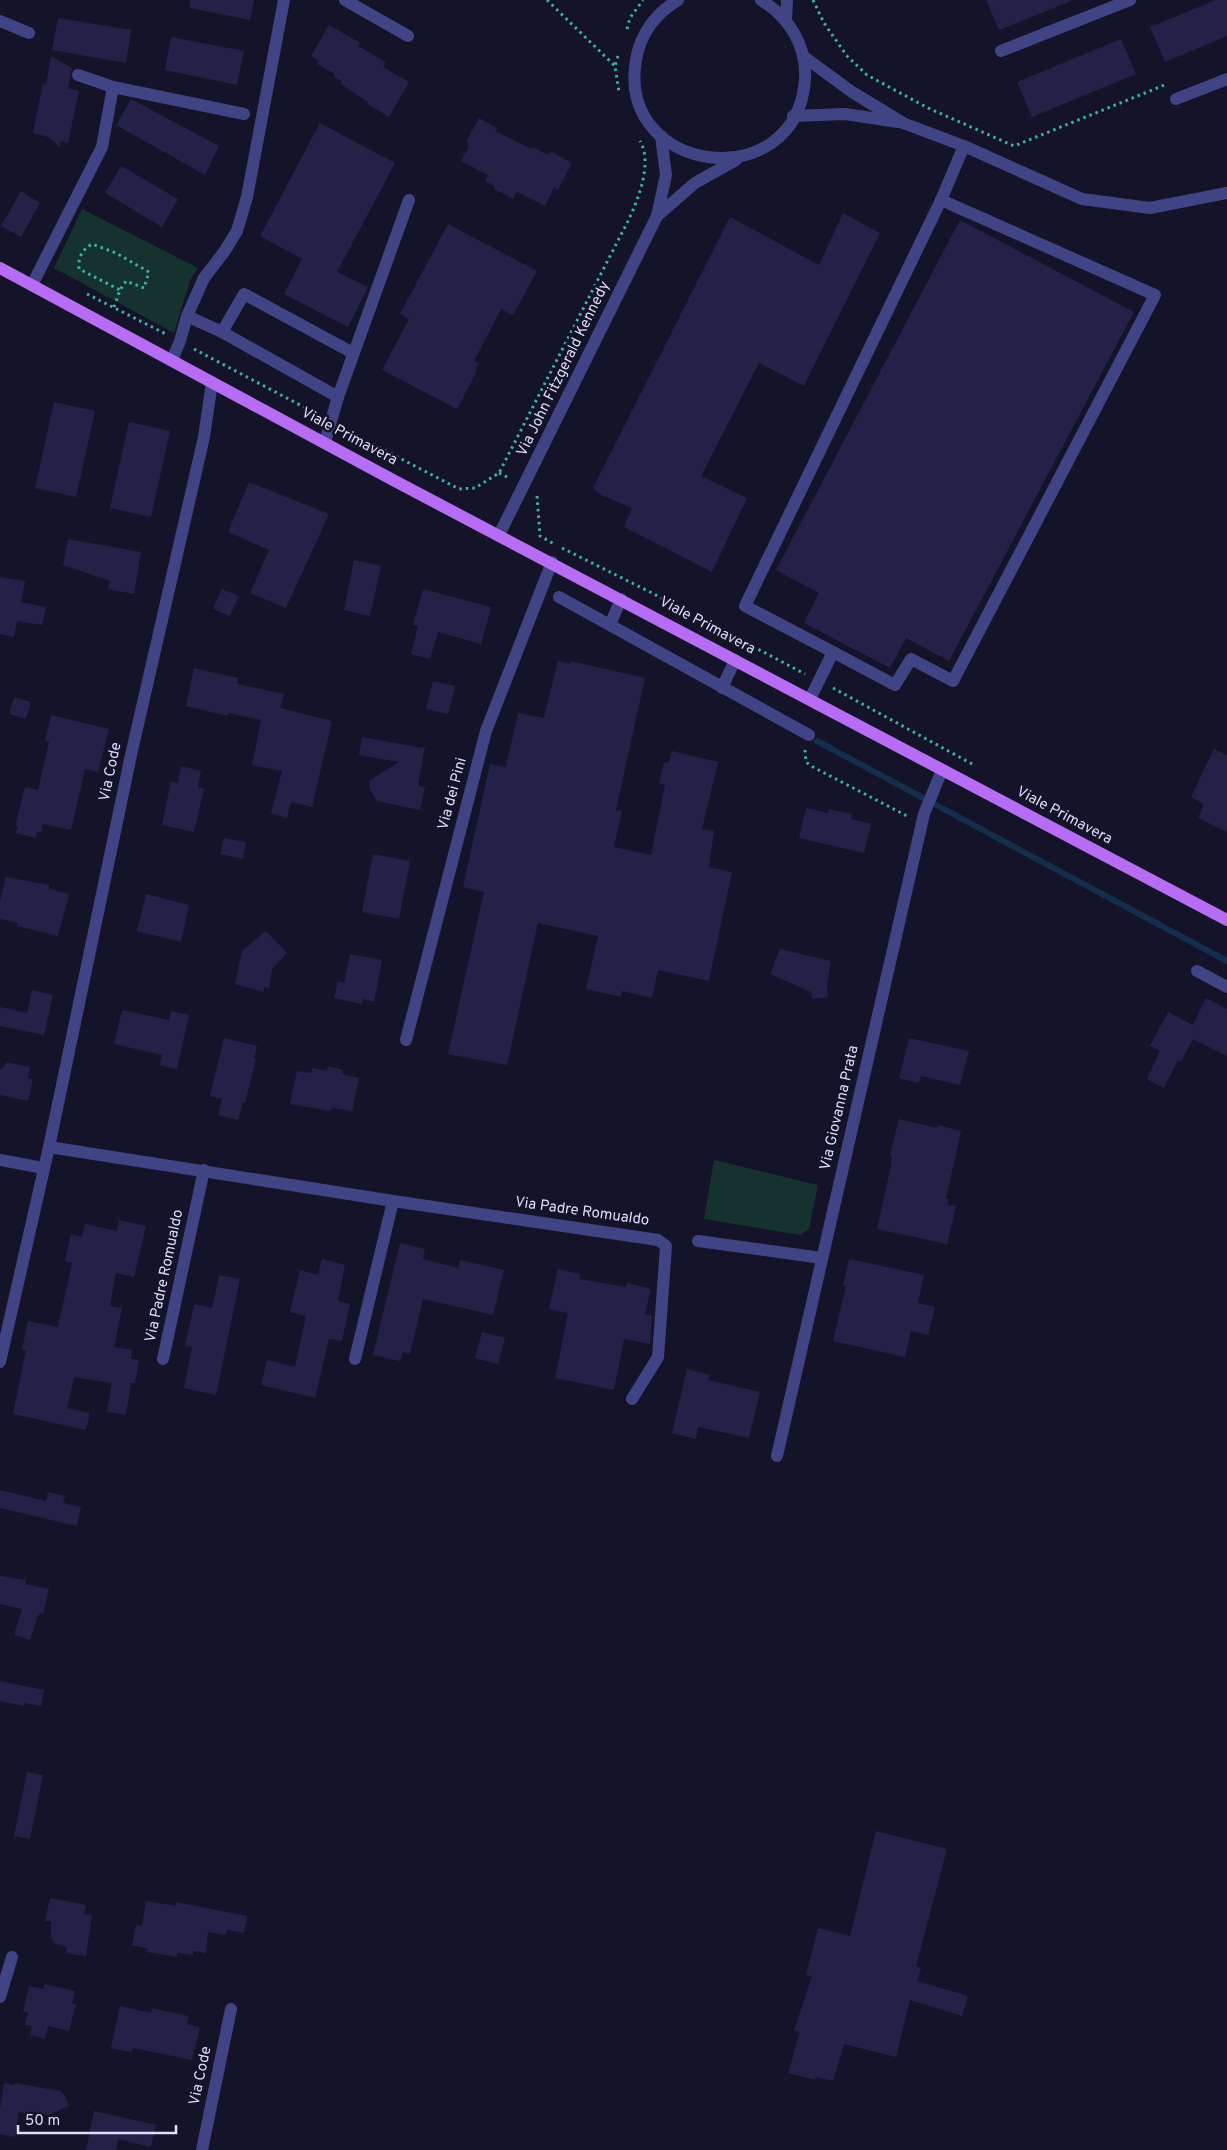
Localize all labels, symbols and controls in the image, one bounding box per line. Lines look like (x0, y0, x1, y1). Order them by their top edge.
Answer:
street label: Via John Fitzgerald Kennedy (513, 278, 615, 460)
street label: Viale Primavera (298, 404, 400, 470)
street label: Viale Primavera (656, 593, 758, 659)
street label: Via Code (95, 741, 127, 803)
street label: Via dei Pini (434, 756, 472, 832)
street label: Viale Primavera (1013, 783, 1115, 849)
street label: Via Giovanna Prata (816, 1044, 864, 1172)
street label: Via Padre Romualdo (514, 1193, 650, 1231)
street label: Via Padre Romualdo (142, 1208, 188, 1344)
street label: Via Code (185, 2045, 217, 2107)
scale bar (18, 2102, 175, 2134)
text: 50 m (25, 2112, 60, 2131)

